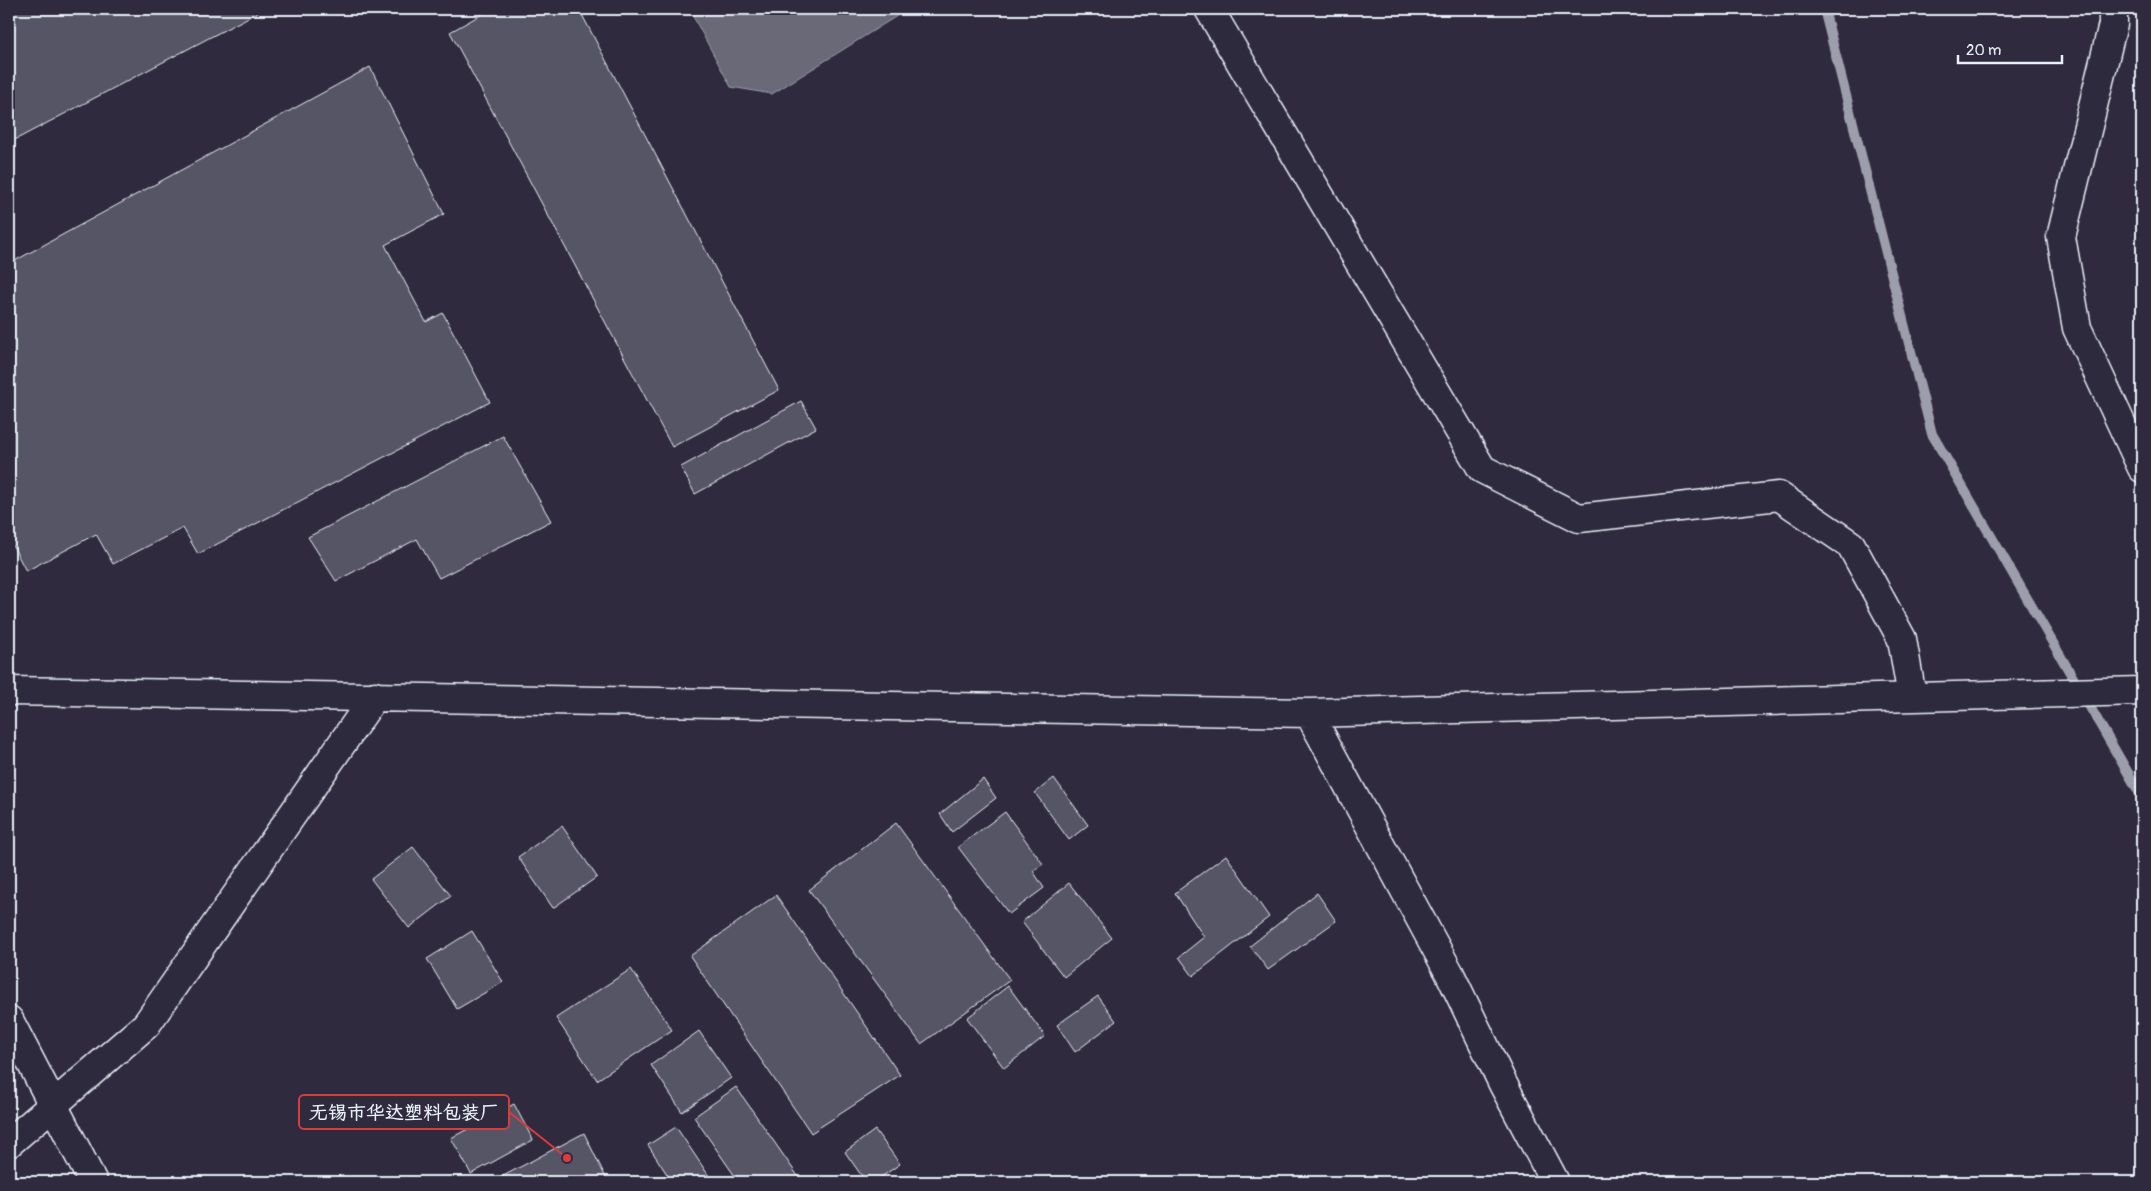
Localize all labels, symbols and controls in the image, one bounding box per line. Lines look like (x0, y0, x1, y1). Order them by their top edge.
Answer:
scale bar (1958, 32, 2062, 64)
text: 20 m (1966, 41, 2001, 60)
callout: 无锡市华达塑料包装厂 (299, 1095, 509, 1129)
text: 无锡市华达塑料包装厂 (309, 1101, 499, 1125)

